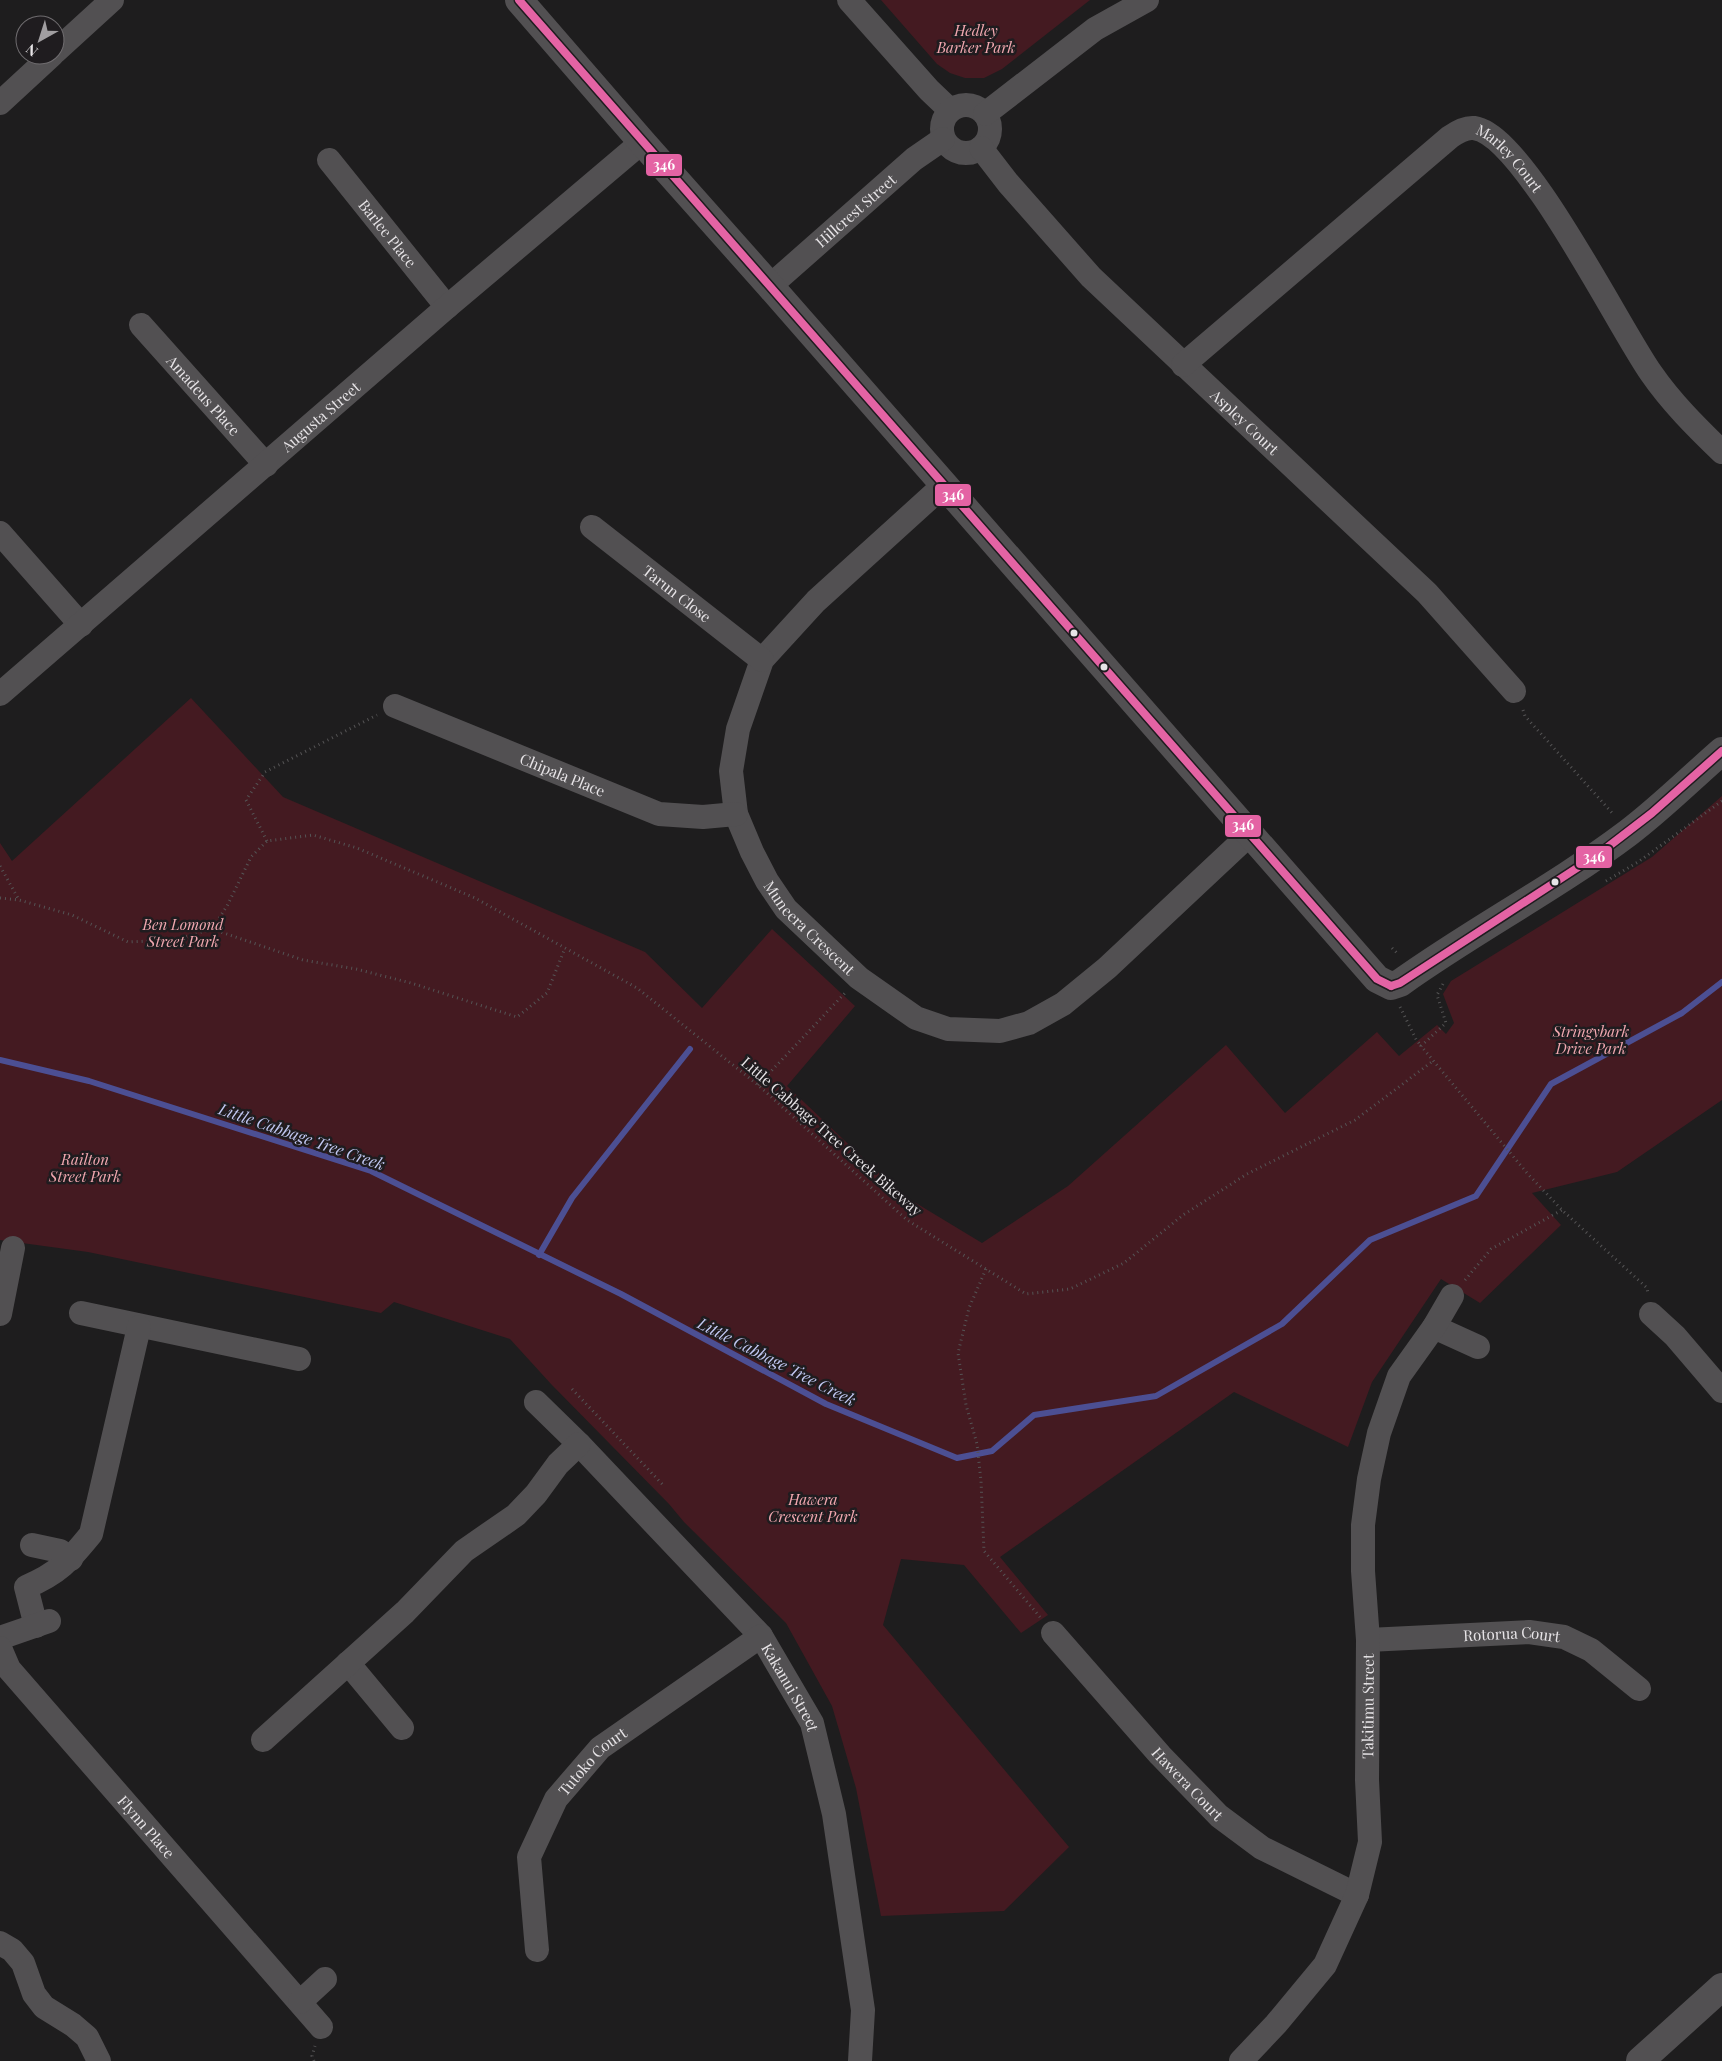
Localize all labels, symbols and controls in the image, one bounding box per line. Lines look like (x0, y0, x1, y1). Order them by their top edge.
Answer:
north arrow (15, 15, 65, 65)
park label: Hedley Barker Park (936, 20, 1016, 57)
text: N (22, 40, 41, 61)
street label: Marley Court (1473, 119, 1548, 197)
line badge: 346 (645, 153, 683, 177)
text: 346 (653, 155, 675, 174)
street label: Hillcrest Street (811, 169, 901, 252)
street label: Barlee Place (354, 195, 421, 271)
street label: Amadeus Place (162, 350, 245, 439)
street label: Augusta Street (276, 376, 365, 457)
street label: Aspley Court (1206, 384, 1284, 459)
line badge: 346 (934, 483, 972, 507)
text: 346 (942, 485, 964, 504)
street label: Tarun Close (639, 560, 715, 627)
unlabelled marker (1069, 628, 1079, 638)
unlabelled marker (1099, 662, 1109, 672)
street label: Chipala Place (517, 748, 608, 801)
line badge: 346 (1224, 814, 1262, 838)
text: 346 (1232, 815, 1254, 834)
line badge: 346 (1575, 845, 1613, 869)
text: 346 (1583, 847, 1605, 866)
street label: Muneera Crescent (760, 877, 860, 980)
unlabelled marker (1550, 877, 1560, 887)
park label: Ben Lomond Street Park (142, 914, 224, 951)
park label: Stringybark Drive Park (1552, 1021, 1629, 1058)
street label: Little Cabbage Tree Creek Bikeway (737, 1052, 927, 1220)
water label: Little Cabbage Tree Creek (215, 1097, 388, 1174)
park label: Railton Street Park (48, 1149, 121, 1186)
water label: Little Cabbage Tree Creek (694, 1312, 859, 1410)
park label: Hawera Crescent Park (768, 1489, 858, 1526)
street label: Rotorua Court (1463, 1622, 1562, 1646)
street label: Kakanui Street (757, 1639, 824, 1734)
street label: Takitimu Street (1357, 1653, 1378, 1759)
street label: Tutoko Court (554, 1722, 631, 1800)
street label: Hawera Court (1147, 1743, 1228, 1825)
street label: Flynn Place (113, 1791, 179, 1862)

